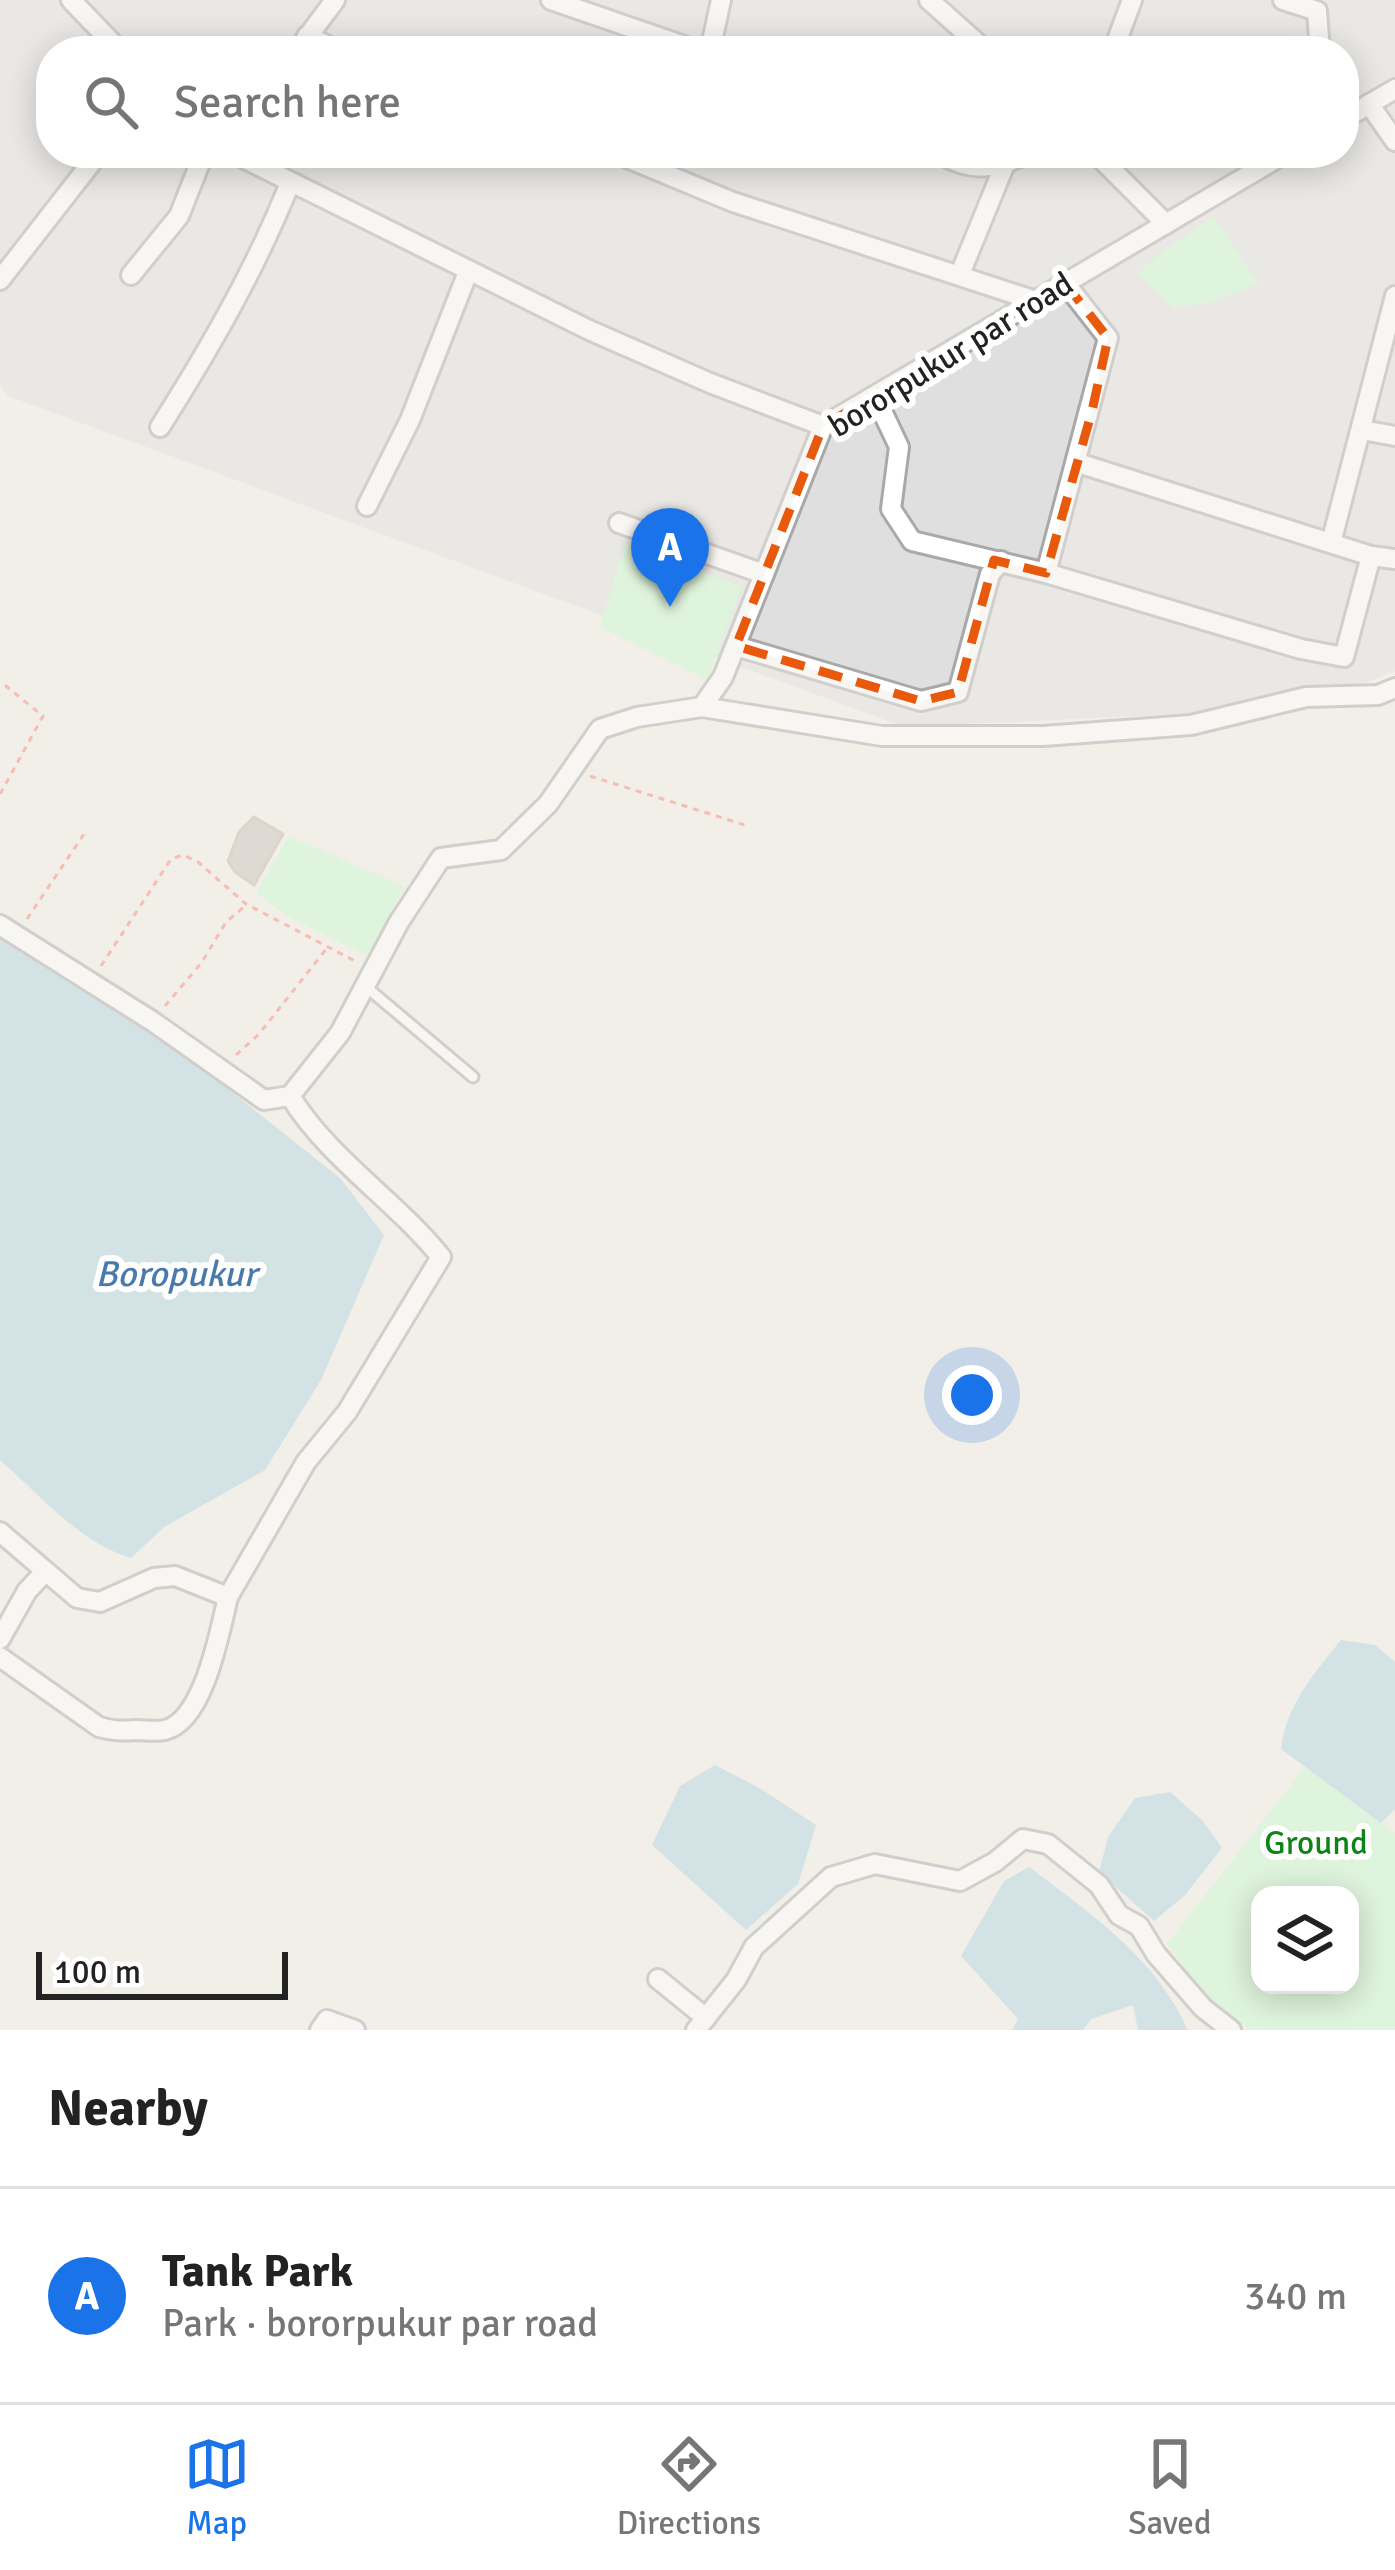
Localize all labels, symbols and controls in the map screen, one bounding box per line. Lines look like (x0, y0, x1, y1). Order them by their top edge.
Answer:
search box (36, 36, 1359, 168)
icon: search (78, 69, 144, 135)
text: Search here (174, 75, 401, 130)
street label: bororpukur par road (821, 263, 1081, 447)
pin: A (631, 508, 709, 607)
water label: Boropukur (96, 1252, 261, 1297)
your location (942, 1365, 1002, 1425)
park label: Ground (1264, 1823, 1368, 1864)
map controls (1251, 1886, 1359, 1994)
button: layers (1251, 1886, 1359, 1994)
scale bar (36, 1946, 288, 1999)
text: 100 m (54, 1952, 141, 1993)
text: Nearby (48, 2077, 208, 2140)
text: Tank Park (162, 2244, 353, 2299)
text: A (75, 2272, 99, 2320)
text: 340 m (1244, 2272, 1347, 2320)
text: Park · bororpukur par road (162, 2299, 598, 2347)
tab: Map (184, 2431, 250, 2544)
tab: Directions (617, 2431, 761, 2544)
tab: Saved (1128, 2431, 1211, 2544)

